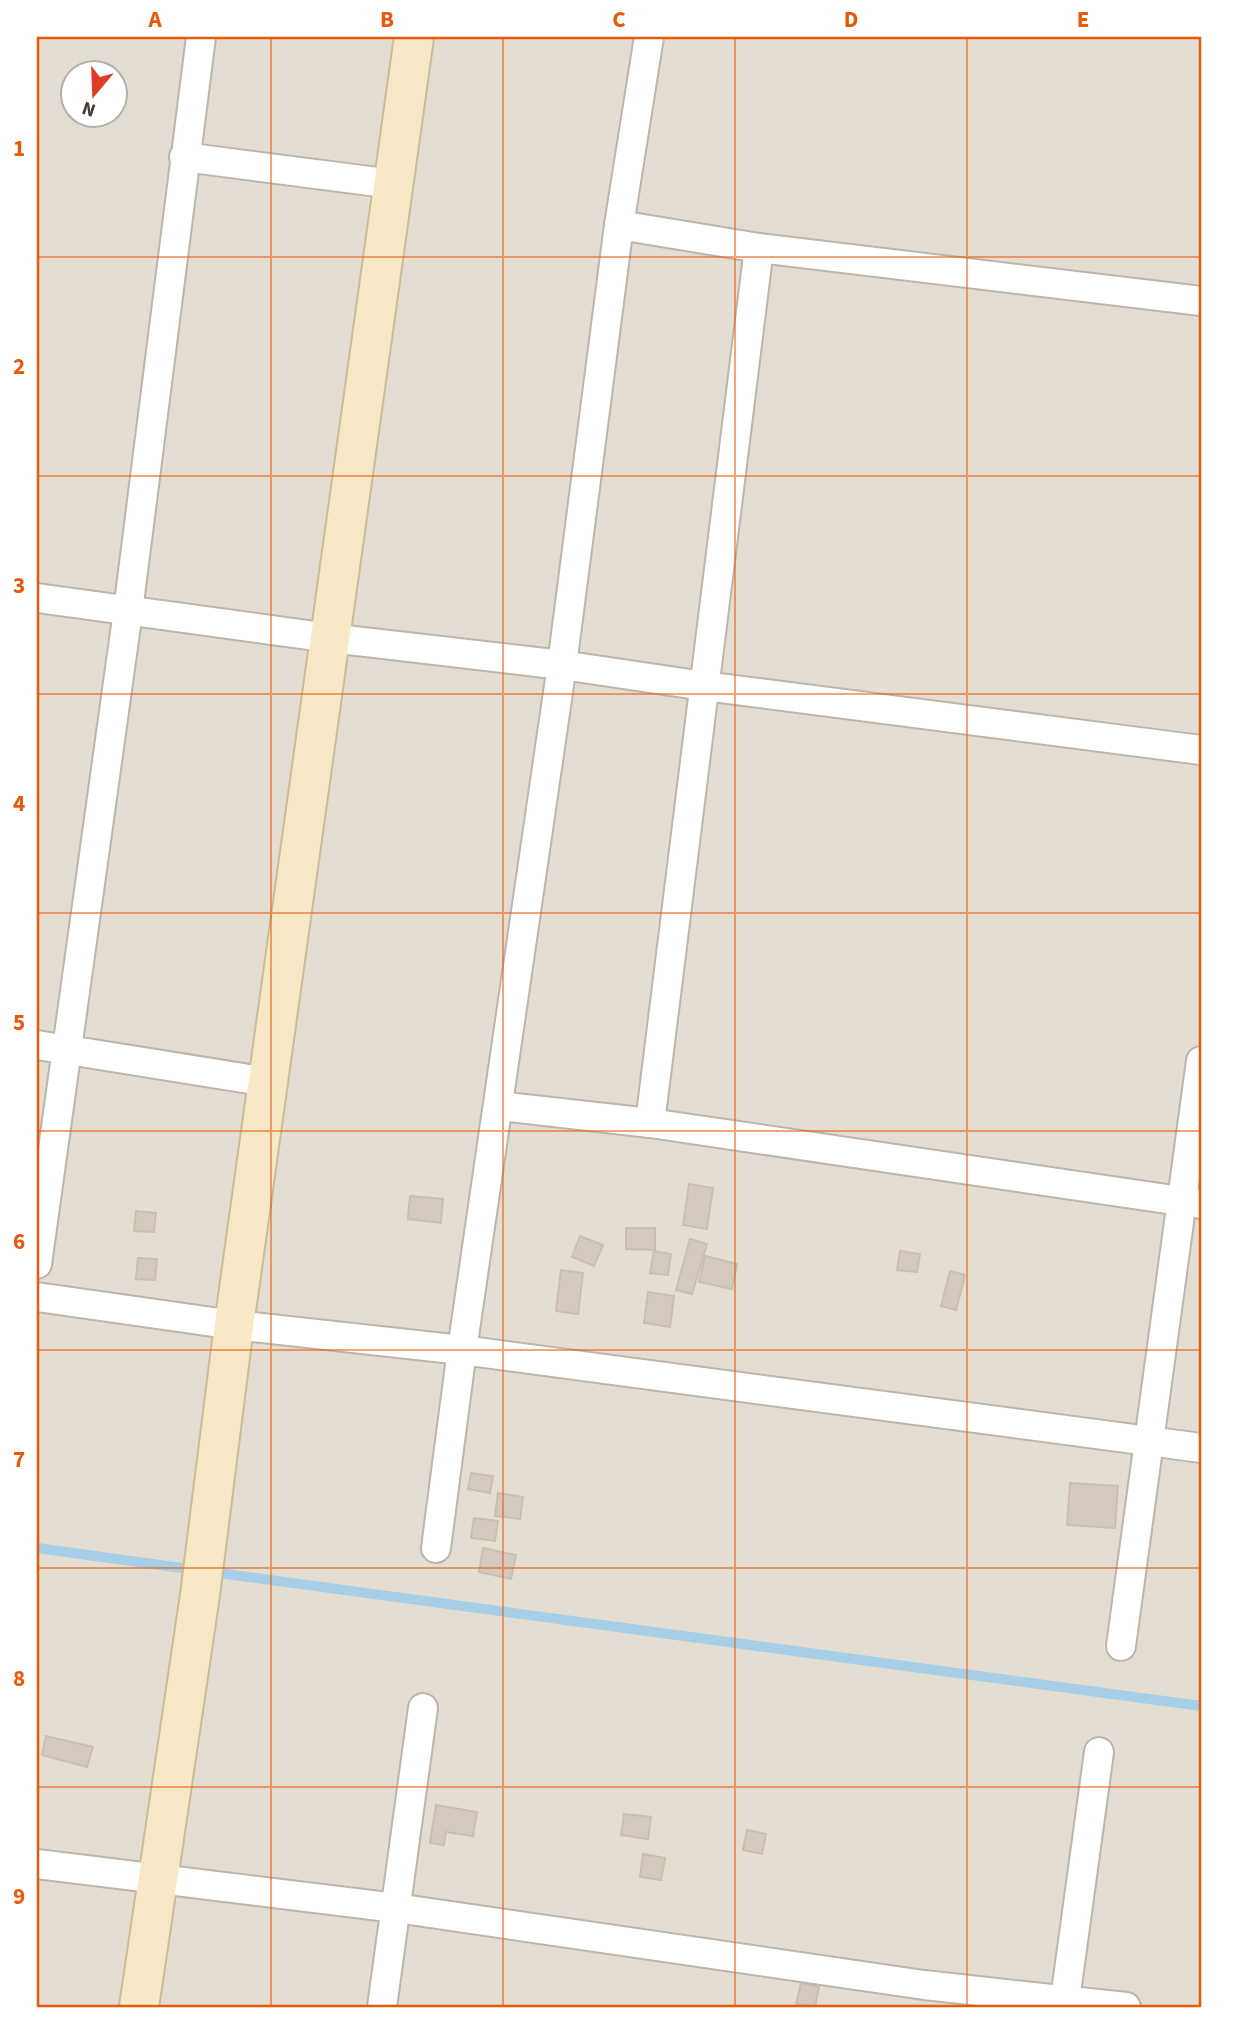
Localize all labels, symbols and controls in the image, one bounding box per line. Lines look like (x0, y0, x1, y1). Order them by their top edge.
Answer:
text: A (147, 3, 162, 36)
text: B (380, 3, 394, 36)
text: C (612, 3, 626, 36)
text: D (844, 3, 858, 36)
text: E (1077, 3, 1089, 36)
north arrow (60, 60, 130, 130)
text: N (79, 94, 99, 123)
text: 1 (13, 132, 25, 165)
text: 2 (13, 350, 25, 383)
text: 3 (13, 569, 25, 602)
text: 4 (13, 787, 25, 820)
text: 5 (13, 1006, 25, 1039)
text: 6 (13, 1225, 25, 1258)
text: 7 (13, 1443, 25, 1476)
text: 8 (13, 1662, 25, 1695)
text: 9 (13, 1880, 25, 1913)

